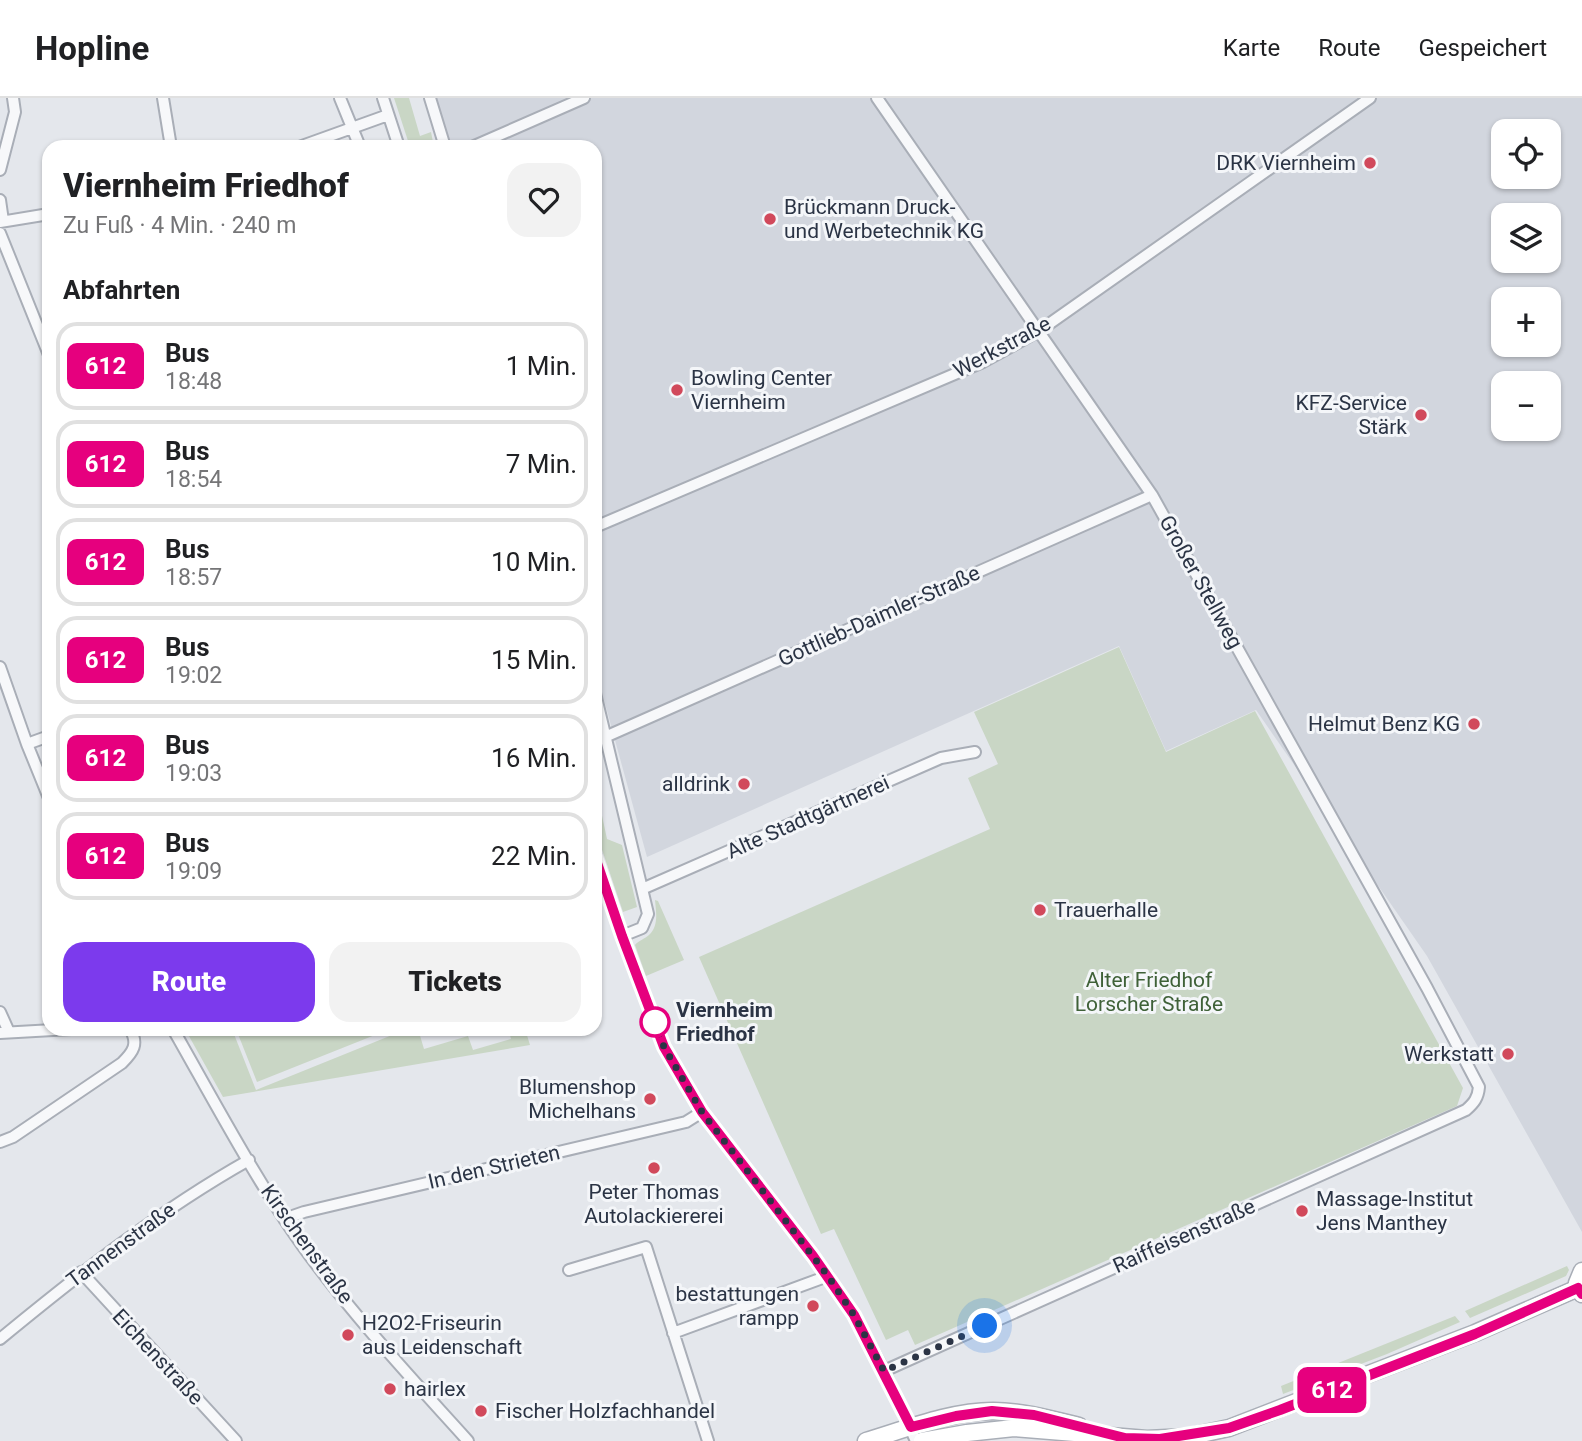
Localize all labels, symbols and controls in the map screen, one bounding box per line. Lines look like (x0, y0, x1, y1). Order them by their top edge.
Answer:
text: Hopline (35, 29, 149, 68)
text: Karte (1223, 34, 1280, 62)
text: Route (1318, 34, 1380, 62)
text: Gespeichert (1418, 34, 1547, 62)
map controls (1491, 119, 1561, 441)
button: locate (1491, 119, 1561, 189)
place label: DRK Viernheim (1216, 151, 1356, 175)
marker: DRK Viernheim (1362, 155, 1378, 171)
button: heart (507, 163, 581, 237)
text: Viernheim Friedhof (63, 166, 349, 205)
place label: Brückmann Druck- und Werbetechnik KG (784, 195, 984, 243)
button: layers (1491, 203, 1561, 273)
marker: Brückmann Druck- und Werbetechnik KG (762, 211, 778, 227)
text: Zu Fuß · 4 Min. · 240 m (63, 212, 296, 239)
text: Abfahrten (63, 275, 180, 305)
button: + (1491, 287, 1561, 357)
street label: Werkstraße (949, 311, 1055, 383)
text: Bus (165, 338, 210, 368)
text: 1 Min. (506, 351, 577, 381)
text: 612 (85, 352, 126, 380)
place label: Bowling Center Viernheim (691, 366, 832, 414)
text: 18:48 (165, 368, 222, 395)
button: − (1491, 371, 1561, 441)
marker: Bowling Center Viernheim (669, 382, 685, 398)
place label: KFZ-Service Stärk (1296, 391, 1407, 439)
marker: KFZ-Service Stärk (1413, 407, 1429, 423)
text: Bus (165, 436, 210, 466)
text: 7 Min. (506, 449, 577, 479)
text: 612 (85, 450, 126, 478)
text: 18:54 (165, 466, 222, 493)
street label: Großer Stellweg (1154, 511, 1248, 653)
text: Bus (165, 534, 210, 564)
text: 10 Min. (491, 547, 577, 577)
text: 612 (85, 548, 126, 576)
street label: Gottlieb-Daimler-Straße (775, 561, 983, 671)
text: 18:57 (165, 564, 222, 591)
text: Bus (165, 632, 210, 662)
text: 15 Min. (491, 645, 577, 675)
text: 612 (85, 646, 126, 674)
text: 19:02 (165, 662, 222, 689)
place label: Helmut Benz KG (1308, 712, 1460, 736)
marker: Helmut Benz KG (1466, 716, 1482, 732)
text: Bus (165, 730, 210, 760)
text: 16 Min. (491, 743, 577, 773)
text: 612 (85, 744, 126, 772)
text: 19:03 (165, 760, 222, 787)
street label: Alte Stadtgärtnerei (723, 770, 893, 864)
place label: alldrink (662, 772, 730, 796)
marker: alldrink (736, 776, 752, 792)
text: Bus (165, 828, 210, 858)
text: 22 Min. (491, 841, 577, 871)
text: 612 (85, 842, 126, 870)
text: 19:09 (165, 858, 222, 885)
place label: Trauerhalle (1054, 898, 1158, 922)
marker: Trauerhalle (1032, 902, 1048, 918)
button: Route (63, 942, 315, 1022)
button: Tickets (329, 942, 581, 1022)
park label: Alter Friedhof Lorscher Straße (1075, 968, 1223, 1016)
place label: Viernheim Friedhof (676, 998, 773, 1046)
marker: Viernheim Friedhof (640, 1007, 670, 1037)
place label: Werkstatt (1404, 1042, 1494, 1066)
marker: Werkstatt (1500, 1046, 1516, 1062)
place label: Blumenshop Michelhans (519, 1075, 636, 1123)
marker: Blumenshop Michelhans (642, 1091, 658, 1107)
street label: In den Strieten (426, 1140, 562, 1194)
marker: Peter Thomas Autolackiererei (646, 1160, 662, 1176)
street label: Kirschenstraße (256, 1180, 358, 1308)
place label: Peter Thomas Autolackiererei (584, 1180, 724, 1228)
place label: Massage-Institut Jens Manthey (1316, 1187, 1473, 1235)
street label: Raiffeisenstraße (1109, 1194, 1259, 1278)
street label: Tannenstraße (62, 1198, 180, 1292)
marker: Massage-Institut Jens Manthey (1294, 1203, 1310, 1219)
place label: bestattungen rampp (676, 1282, 799, 1330)
marker: bestattungen rampp (805, 1298, 821, 1314)
street label: Eichenstraße (108, 1304, 208, 1410)
your location (967, 1308, 1002, 1343)
place label: H2O2-Friseurin aus Leidenschaft (362, 1311, 522, 1359)
marker: H2O2-Friseurin aus Leidenschaft (340, 1327, 356, 1343)
line badge: 612 (1292, 1367, 1372, 1413)
text: 612 (1311, 1376, 1353, 1404)
place label: hairlex (404, 1377, 466, 1401)
marker: hairlex (382, 1381, 398, 1397)
place label: Fischer Holzfachhandel (495, 1399, 715, 1423)
marker: Fischer Holzfachhandel (473, 1403, 489, 1419)

